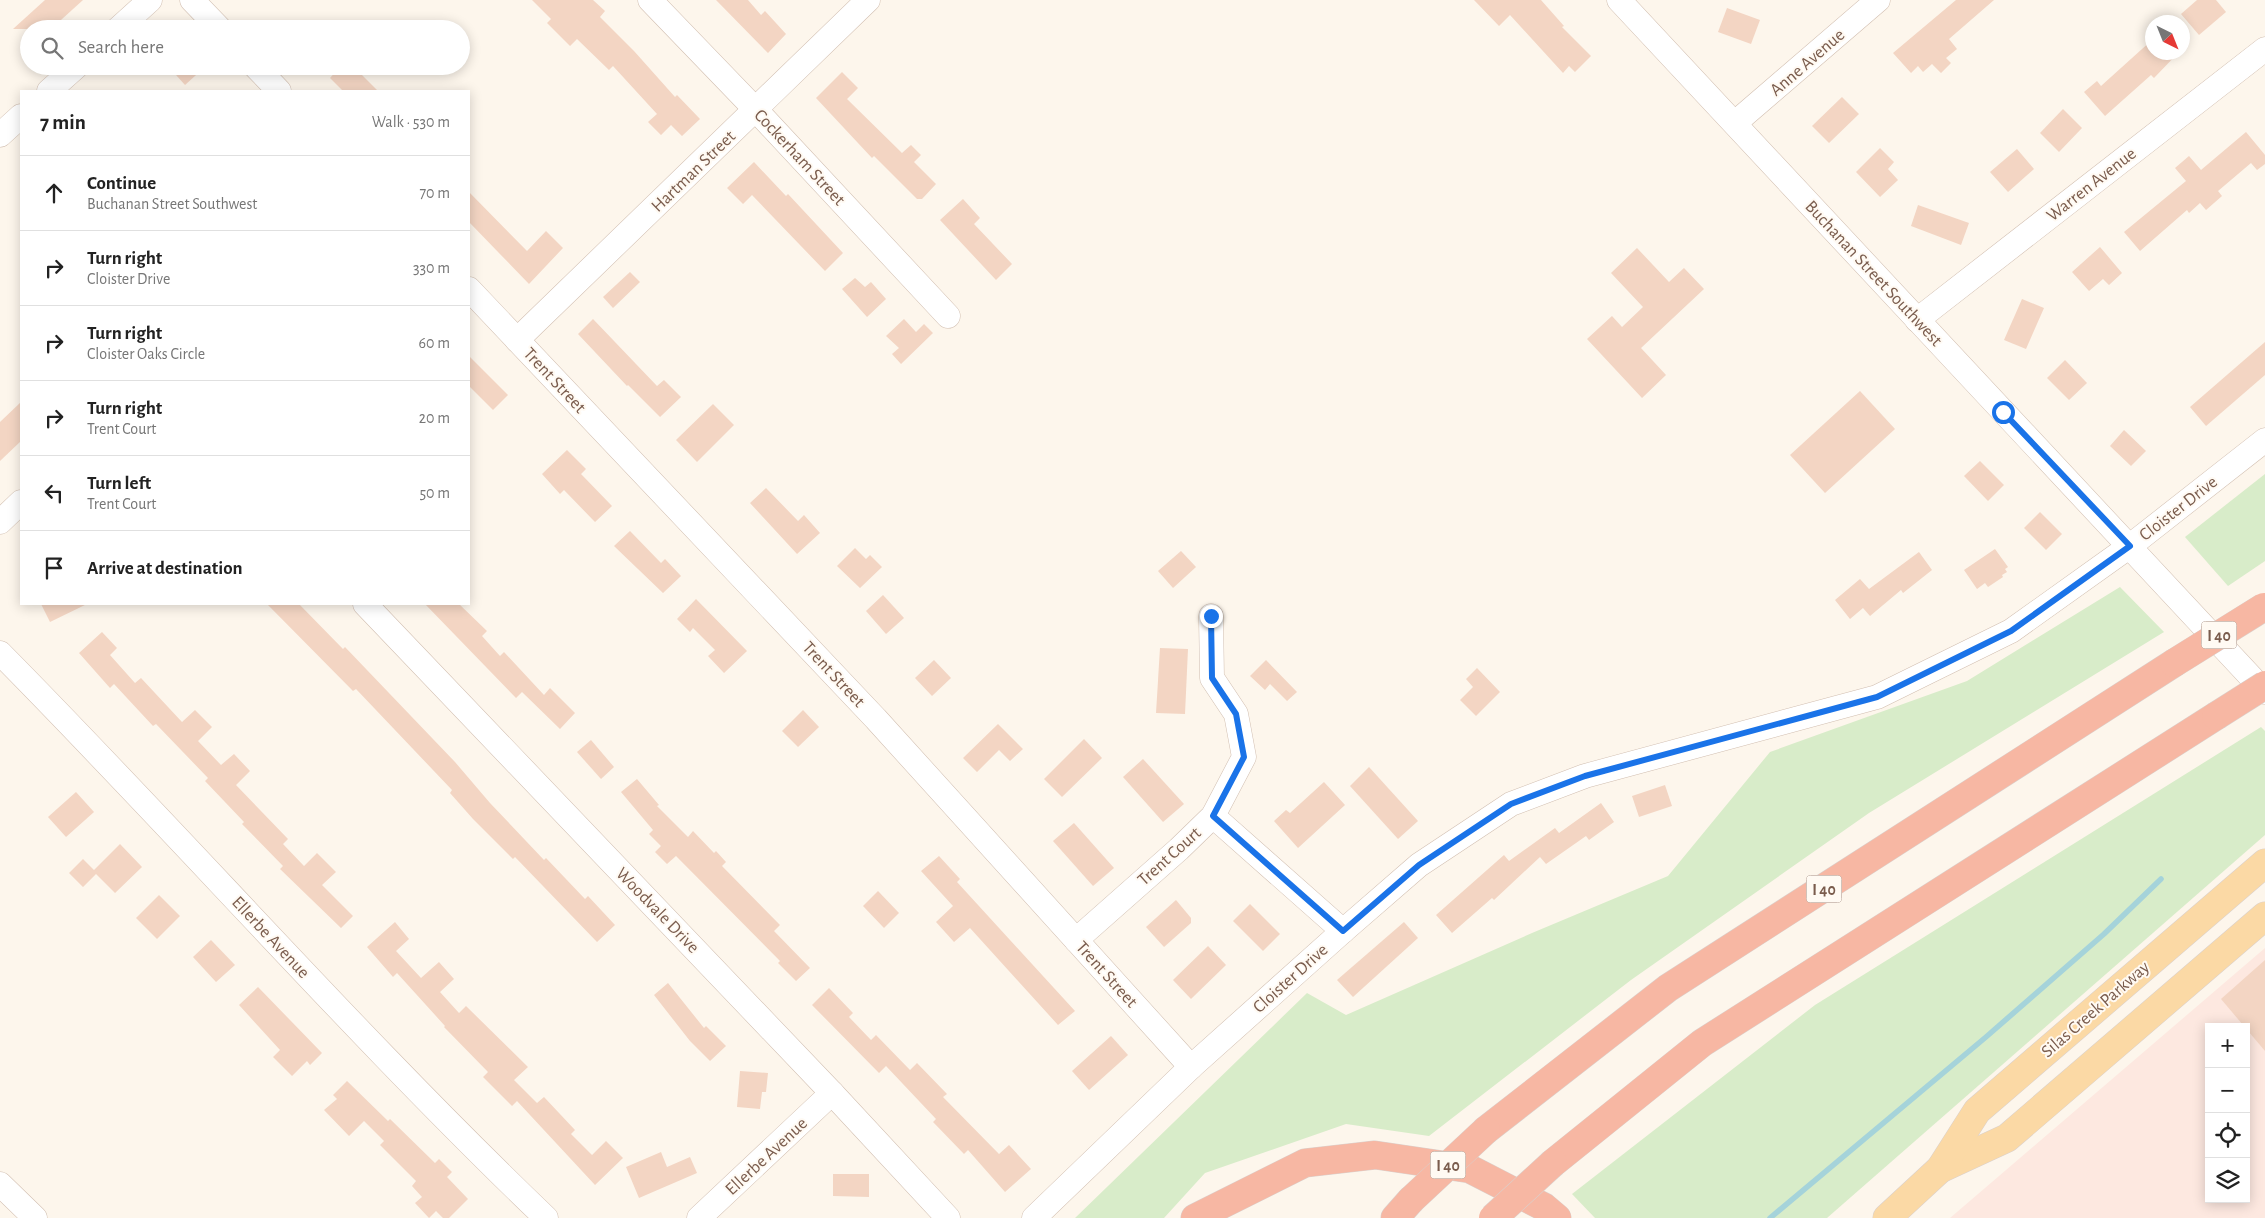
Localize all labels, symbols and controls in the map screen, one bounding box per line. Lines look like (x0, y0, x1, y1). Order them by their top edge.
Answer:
north arrow (2145, 15, 2190, 60)
search box (20, 20, 470, 75)
street label: Anne Avenue (1767, 26, 1848, 100)
icon: search (38, 34, 66, 62)
text: Search here (78, 38, 164, 57)
street label: Cockerham Street (750, 106, 848, 209)
text: 7 min (40, 112, 86, 133)
text: Walk · 530 m (372, 114, 450, 130)
street label: Hartman Street (648, 127, 739, 216)
street label: Warren Avenue (2044, 144, 2140, 225)
text: Continue (87, 174, 156, 193)
icon: ahead (40, 179, 68, 207)
text: 70 m (419, 185, 450, 201)
text: Buchanan Street Southwest (87, 196, 257, 212)
street label: Buchanan Street Southwest (1801, 197, 1945, 350)
text: Turn right (87, 249, 162, 268)
icon: right (40, 254, 68, 282)
text: 330 m (413, 260, 450, 276)
text: Cloister Drive (87, 271, 170, 287)
text: Turn right (87, 324, 162, 343)
icon: right (40, 329, 68, 357)
text: 60 m (419, 335, 450, 351)
street label: Trent Street (520, 345, 589, 417)
text: Cloister Oaks Circle (87, 346, 205, 362)
text: Turn right (87, 399, 162, 418)
route start (1992, 401, 2015, 424)
icon: right (40, 404, 68, 432)
text: 20 m (419, 410, 450, 426)
text: Trent Court (87, 421, 156, 437)
street label: Cloister Drive (2136, 473, 2221, 545)
text: Turn left (87, 474, 151, 493)
icon: left (40, 479, 68, 507)
text: 50 m (419, 485, 450, 501)
text: Trent Court (87, 496, 156, 512)
icon: arrive (40, 554, 68, 582)
text: Arrive at destination (87, 559, 243, 578)
route end (1200, 605, 1223, 628)
road number: I 40 (2202, 622, 2236, 648)
street label: Trent Street (799, 639, 868, 711)
street label: Trent Court (1135, 824, 1205, 890)
street label: Woodvale Drive (612, 864, 702, 957)
road number: I 40 (1806, 876, 1842, 902)
street label: Ellerbe Avenue (228, 893, 313, 982)
street label: Trent Street (1072, 938, 1141, 1011)
street label: Cloister Drive (1250, 941, 1331, 1017)
street label: Silas Creek Parkway (2038, 958, 2153, 1061)
map controls (2205, 1023, 2250, 1203)
button: + (2205, 1023, 2250, 1068)
button: − (2205, 1068, 2250, 1113)
button: locate (2205, 1113, 2250, 1158)
street label: Ellerbe Avenue (722, 1114, 811, 1199)
road number: I 40 (1430, 1152, 1466, 1178)
button: layers (2205, 1158, 2250, 1203)

